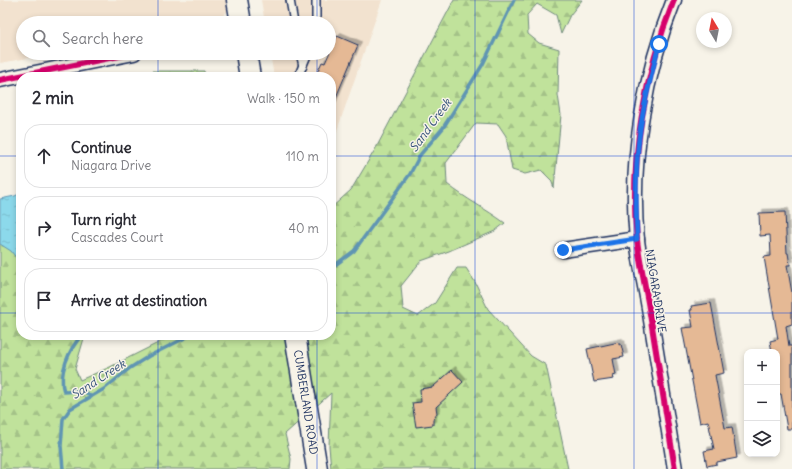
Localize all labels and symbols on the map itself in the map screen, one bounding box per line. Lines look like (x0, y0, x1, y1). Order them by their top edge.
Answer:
north arrow (696, 12, 732, 48)
route start (650, 35, 668, 53)
water label: Sand Creek (406, 95, 455, 154)
route end (554, 241, 572, 259)
street label: NIAGARA DRIVE (643, 248, 669, 334)
street label: CUMBERLAND ROAD (291, 349, 321, 456)
water label: Sand Creek (68, 355, 129, 402)

